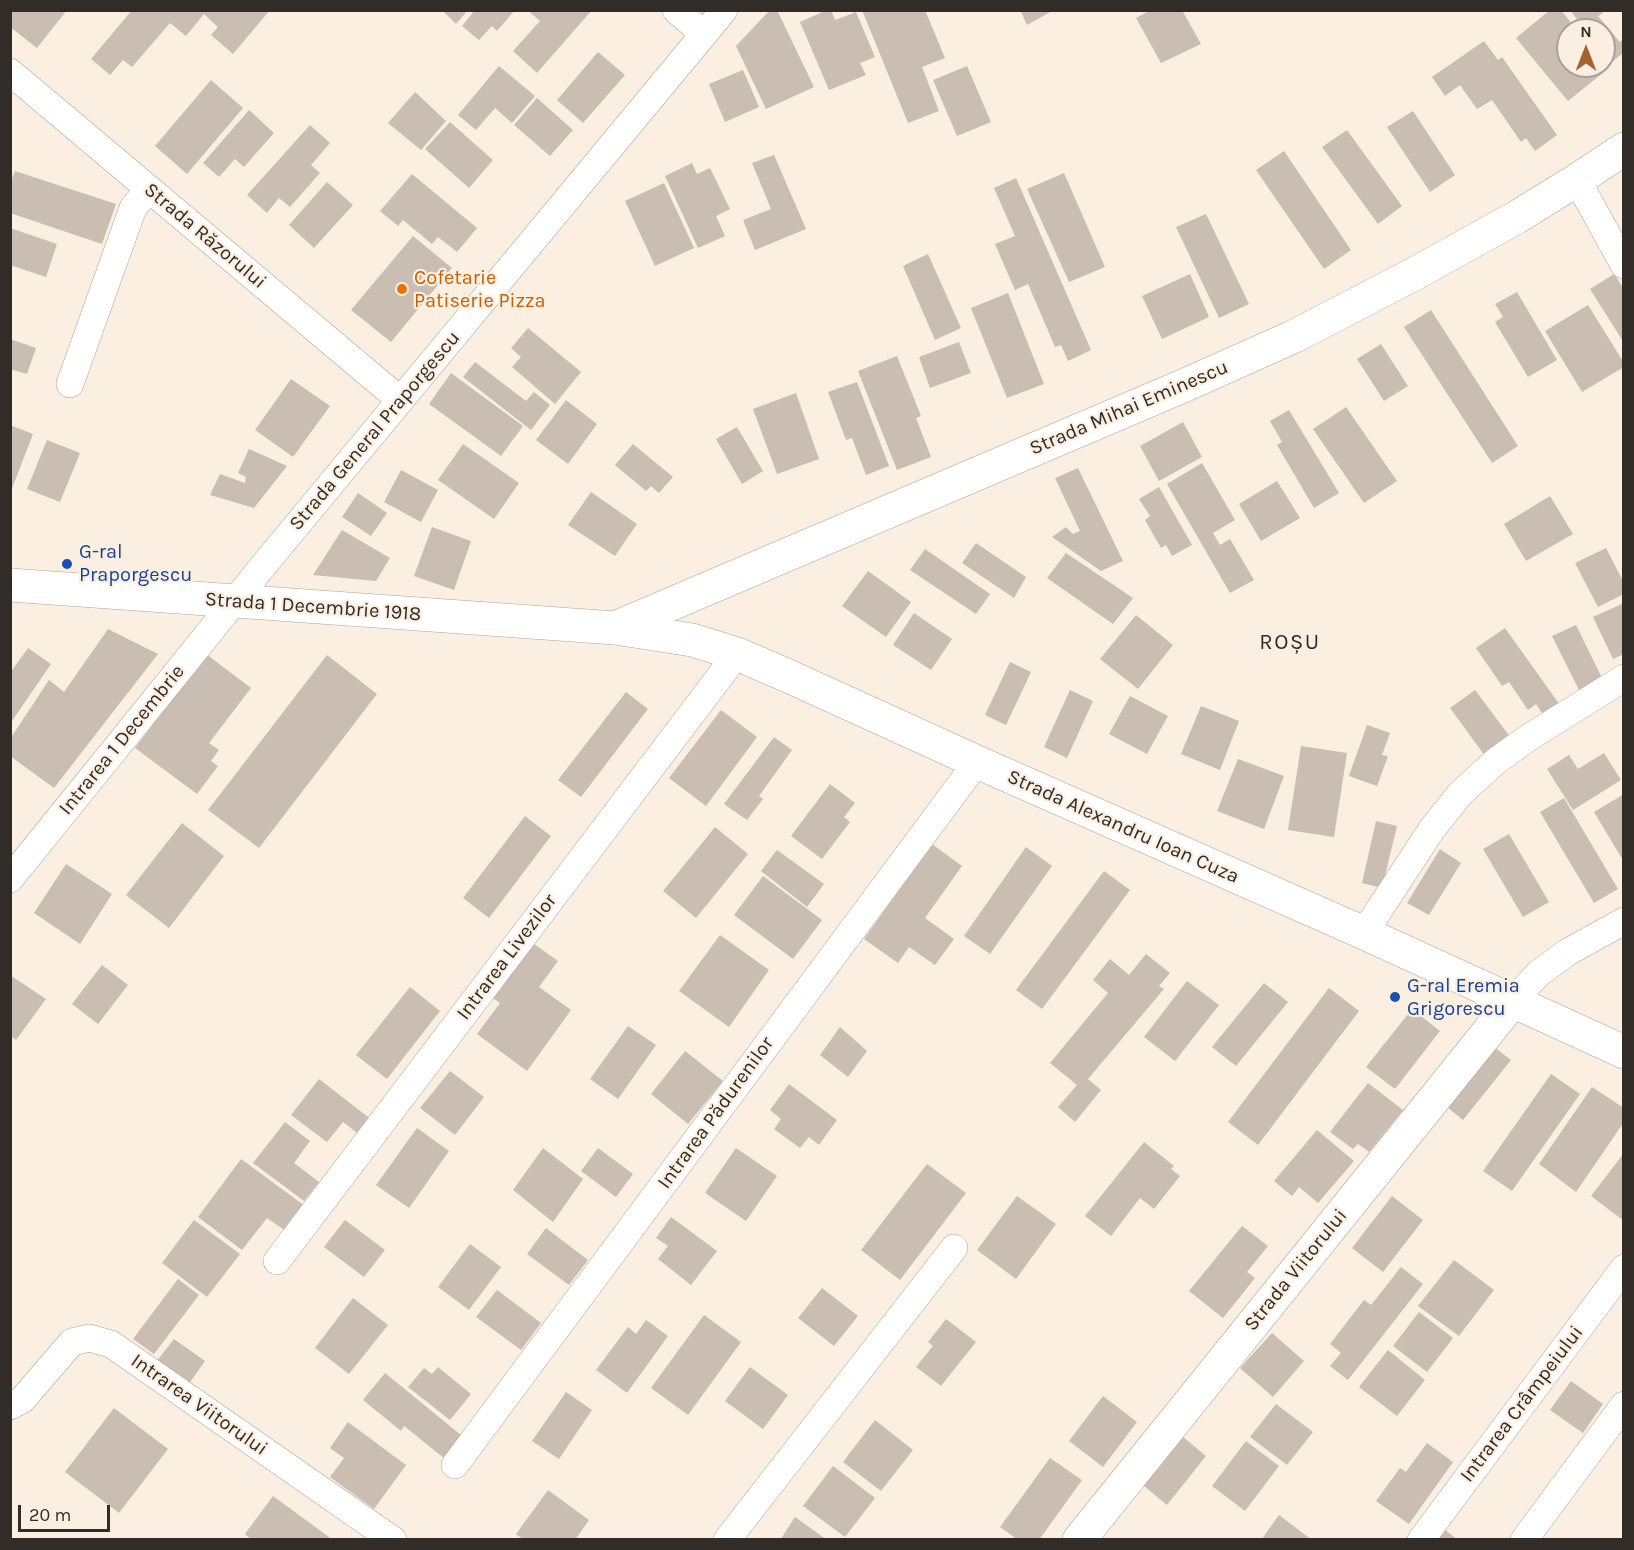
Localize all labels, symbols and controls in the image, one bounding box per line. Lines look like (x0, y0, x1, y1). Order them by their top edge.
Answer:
north arrow (1556, 18, 1616, 78)
text: N (1580, 22, 1592, 41)
street label: Strada Răzorului (139, 178, 271, 294)
place label: Cofetarie Patiserie Pizza (414, 266, 546, 313)
marker: Cofetarie Patiserie Pizza (395, 282, 409, 296)
street label: Strada General Praporgescu (285, 326, 465, 536)
street label: Strada Mihai Eminescu (1026, 355, 1232, 461)
place label: G-ral Praporgescu (79, 540, 192, 587)
marker: G-ral Praporgescu (60, 557, 74, 571)
street label: Strada 1 Decembrie 1918 (204, 587, 422, 627)
district label: ROȘU (1259, 630, 1321, 656)
street label: Intrarea 1 Decembrie (54, 660, 190, 820)
street label: Strada Alexandru Ioan Cuza (1003, 765, 1243, 889)
street label: Intrarea Livezilor (452, 889, 562, 1025)
place label: G-ral Eremia Grigorescu (1407, 974, 1520, 1021)
marker: G-ral Eremia Grigorescu (1388, 990, 1402, 1004)
street label: Intrarea Pădurenilor (653, 1032, 779, 1194)
street label: Strada Viitorului (1239, 1204, 1353, 1336)
street label: Intrarea Crâmpeiului (1455, 1321, 1589, 1487)
street label: Intrarea Viitorului (126, 1349, 272, 1461)
scale bar (21, 1493, 112, 1531)
text: 20 m (29, 1504, 71, 1526)

